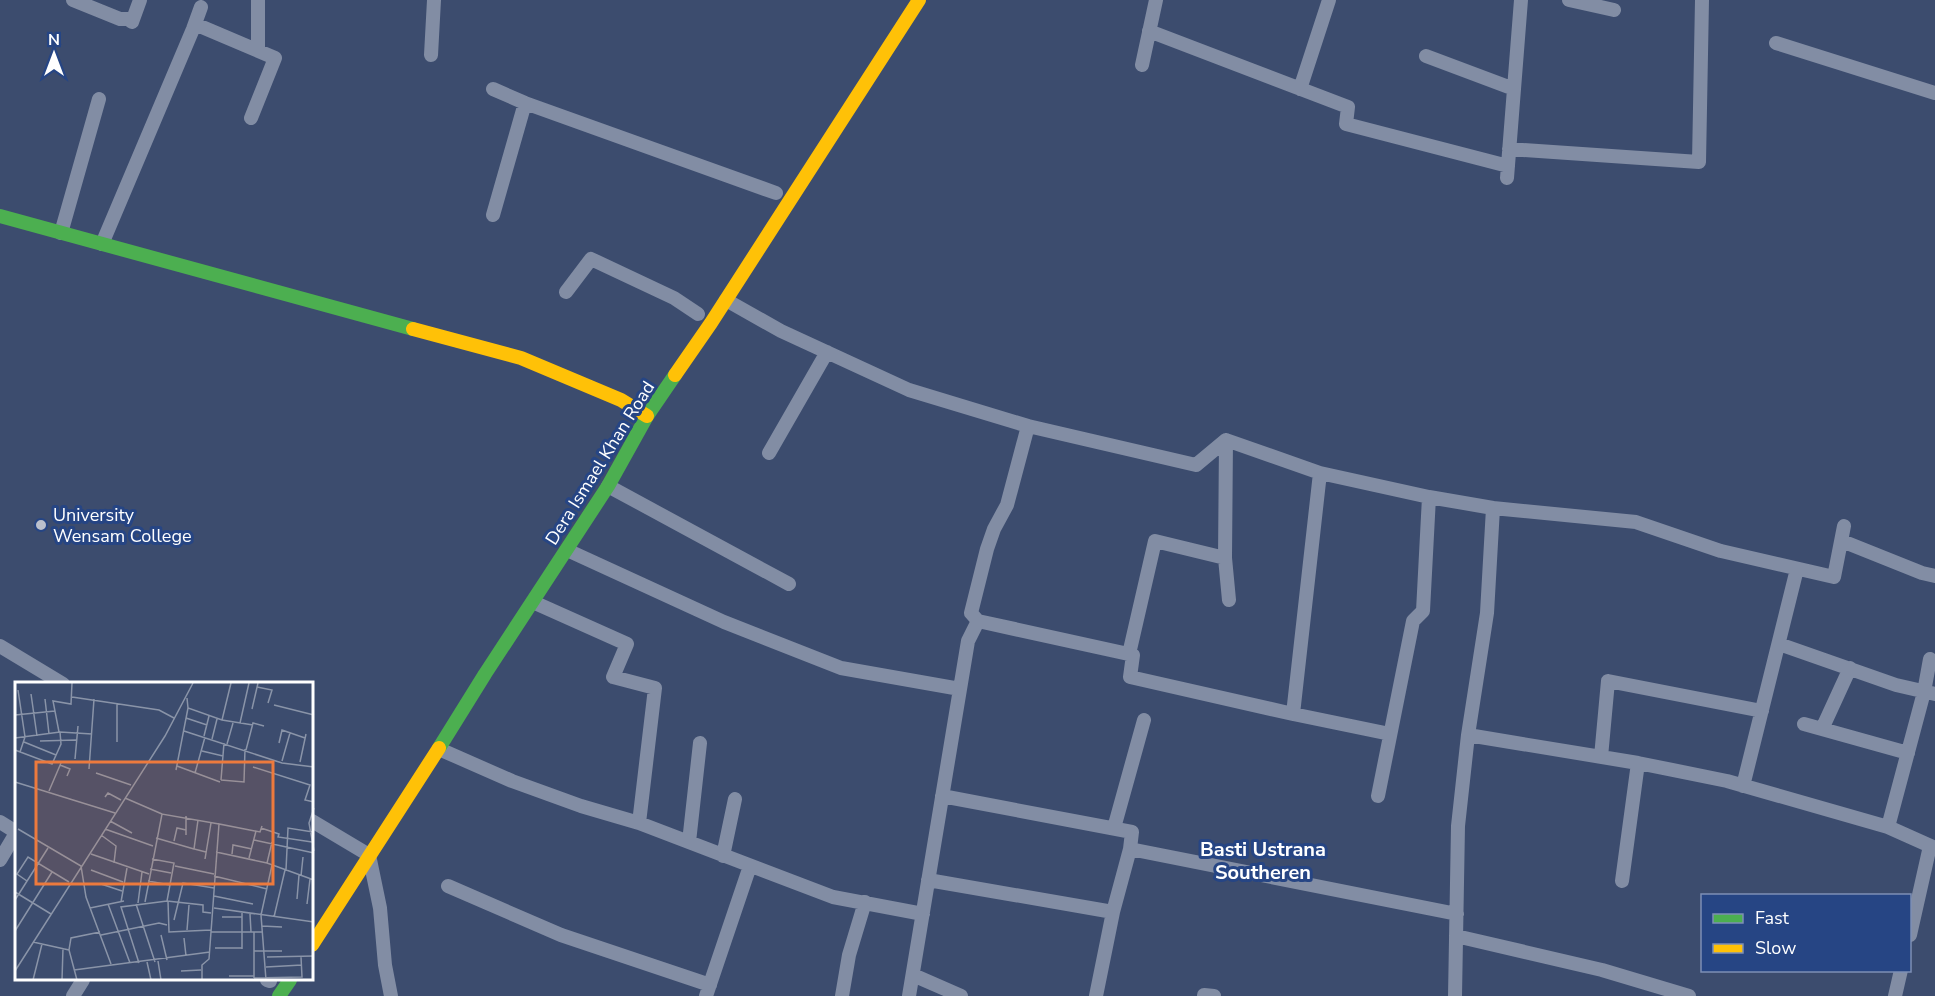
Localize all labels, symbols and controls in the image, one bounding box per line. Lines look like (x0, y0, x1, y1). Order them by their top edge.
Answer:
north arrow (24, 24, 84, 84)
text: N (48, 29, 60, 51)
street label: Dera Ismael Khan Road (540, 377, 660, 549)
place label: University Wensam College (53, 503, 192, 548)
marker: University Wensam College (34, 518, 48, 532)
inset map (15, 682, 314, 981)
district label: Basti Ustrana Southeren (1200, 836, 1326, 886)
legend (1701, 894, 1911, 972)
text: Fast (1755, 906, 1790, 930)
text: Slow (1755, 936, 1796, 960)

